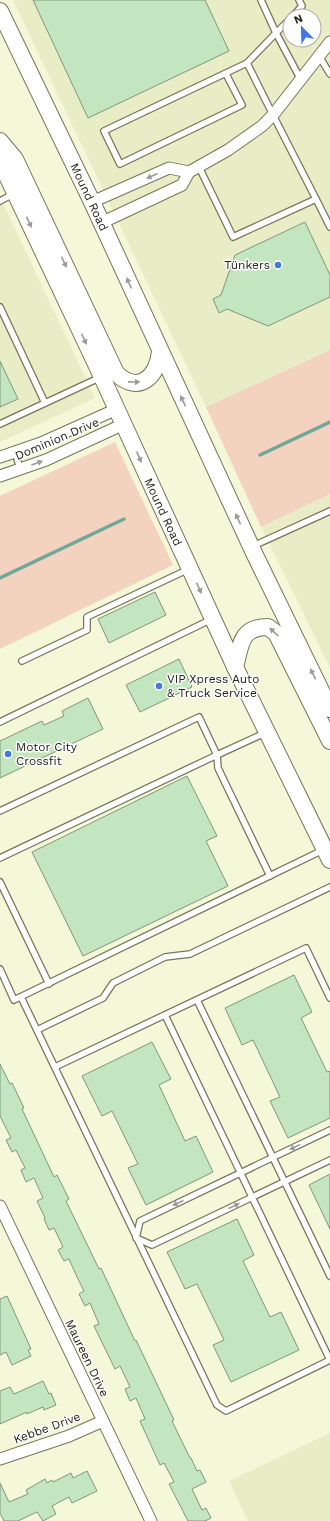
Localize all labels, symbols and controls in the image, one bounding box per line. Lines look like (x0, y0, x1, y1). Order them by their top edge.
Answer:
north arrow (282, 8, 322, 48)
text: N (292, 12, 305, 27)
street label: Mound Road (67, 161, 111, 233)
one-way arrow (146, 173, 157, 179)
one-way arrow (26, 216, 32, 227)
one-way arrow (61, 256, 67, 267)
place label: Tünkers (224, 258, 270, 272)
marker: Tünkers (273, 260, 283, 270)
one-way arrow (125, 276, 131, 288)
one-way arrow (81, 333, 87, 345)
one-way arrow (128, 379, 141, 385)
one-way arrow (180, 395, 186, 407)
street label: Dominion Drive (13, 415, 101, 463)
one-way arrow (136, 452, 142, 464)
one-way arrow (31, 460, 43, 466)
street label: Mound Road (141, 476, 185, 548)
one-way arrow (235, 513, 241, 524)
one-way arrow (195, 582, 202, 594)
one-way arrow (269, 628, 278, 637)
one-way arrow (309, 668, 316, 679)
place label: VIP Xpress Auto & Truck Service (167, 672, 259, 700)
marker: VIP Xpress Auto & Truck Service (154, 681, 164, 691)
place label: Motor City Crossfit (16, 740, 78, 768)
marker: Motor City Crossfit (3, 749, 13, 759)
one-way arrow (289, 1144, 301, 1150)
one-way arrow (172, 1200, 183, 1206)
one-way arrow (229, 1203, 240, 1209)
street label: Maureen Drive (62, 1317, 112, 1399)
street label: Kebbe Drive (12, 1409, 82, 1447)

